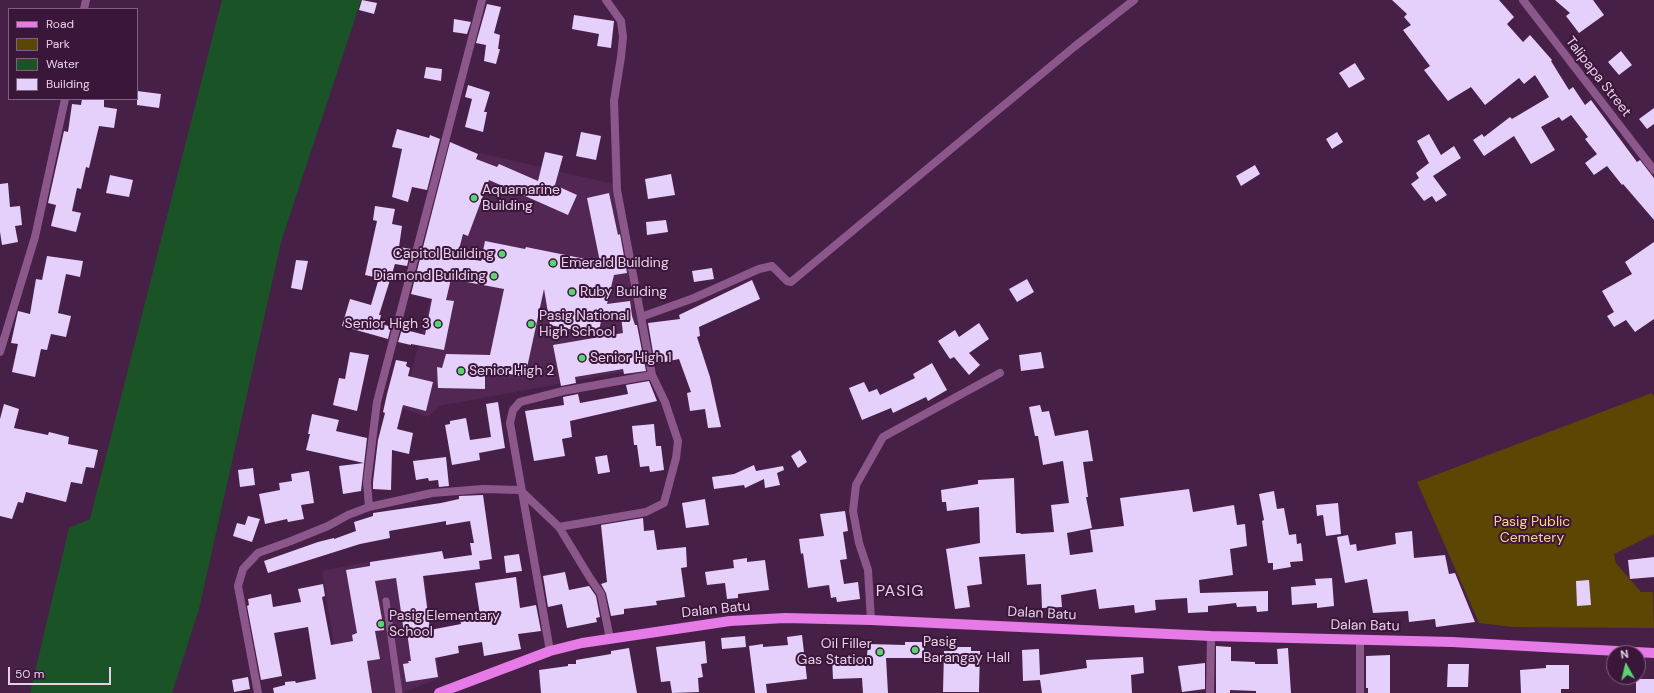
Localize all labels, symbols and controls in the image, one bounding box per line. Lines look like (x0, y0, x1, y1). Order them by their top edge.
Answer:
legend (8, 8, 138, 100)
text: Road (46, 16, 74, 32)
street label: Talipapa Street (1561, 34, 1635, 120)
text: Park (46, 36, 70, 52)
text: Water (46, 56, 79, 72)
text: Building (46, 76, 90, 92)
place label: Aquamarine Building (482, 182, 560, 214)
marker: Aquamarine Building (469, 193, 479, 203)
place label: Capitol Building (393, 246, 494, 262)
marker: Capitol Building (497, 249, 507, 259)
place label: Emerald Building (561, 255, 669, 271)
marker: Emerald Building (548, 258, 558, 268)
place label: Diamond Building (373, 268, 486, 284)
marker: Diamond Building (489, 271, 499, 281)
place label: Ruby Building (580, 284, 667, 300)
marker: Ruby Building (567, 287, 577, 297)
place label: Pasig National High School (539, 308, 629, 340)
place label: Senior High 3 (345, 316, 430, 332)
marker: Senior High 3 (433, 319, 443, 329)
marker: Pasig National High School (526, 319, 536, 329)
place label: Senior High 1 (590, 350, 672, 366)
marker: Senior High 1 (577, 353, 587, 363)
place label: Senior High 2 (469, 363, 554, 379)
marker: Senior High 2 (456, 366, 466, 376)
park label: Pasig Public Cemetery (1494, 514, 1570, 546)
district label: PASIG (876, 582, 924, 602)
street label: Dalan Batu (681, 598, 751, 622)
street label: Dalan Batu (1007, 604, 1077, 624)
place label: Pasig Elementary School (389, 608, 500, 640)
street label: Dalan Batu (1330, 617, 1400, 635)
marker: Pasig Elementary School (376, 619, 386, 629)
place label: Pasig Barangay Hall (923, 634, 1010, 666)
place label: Oil Filler Gas Station (797, 636, 872, 668)
marker: Pasig Barangay Hall (910, 645, 920, 655)
north arrow (1606, 645, 1646, 685)
marker: Oil Filler Gas Station (875, 647, 885, 657)
text: N (1620, 647, 1629, 662)
scale bar (10, 659, 113, 685)
text: 50 m (15, 666, 44, 682)

